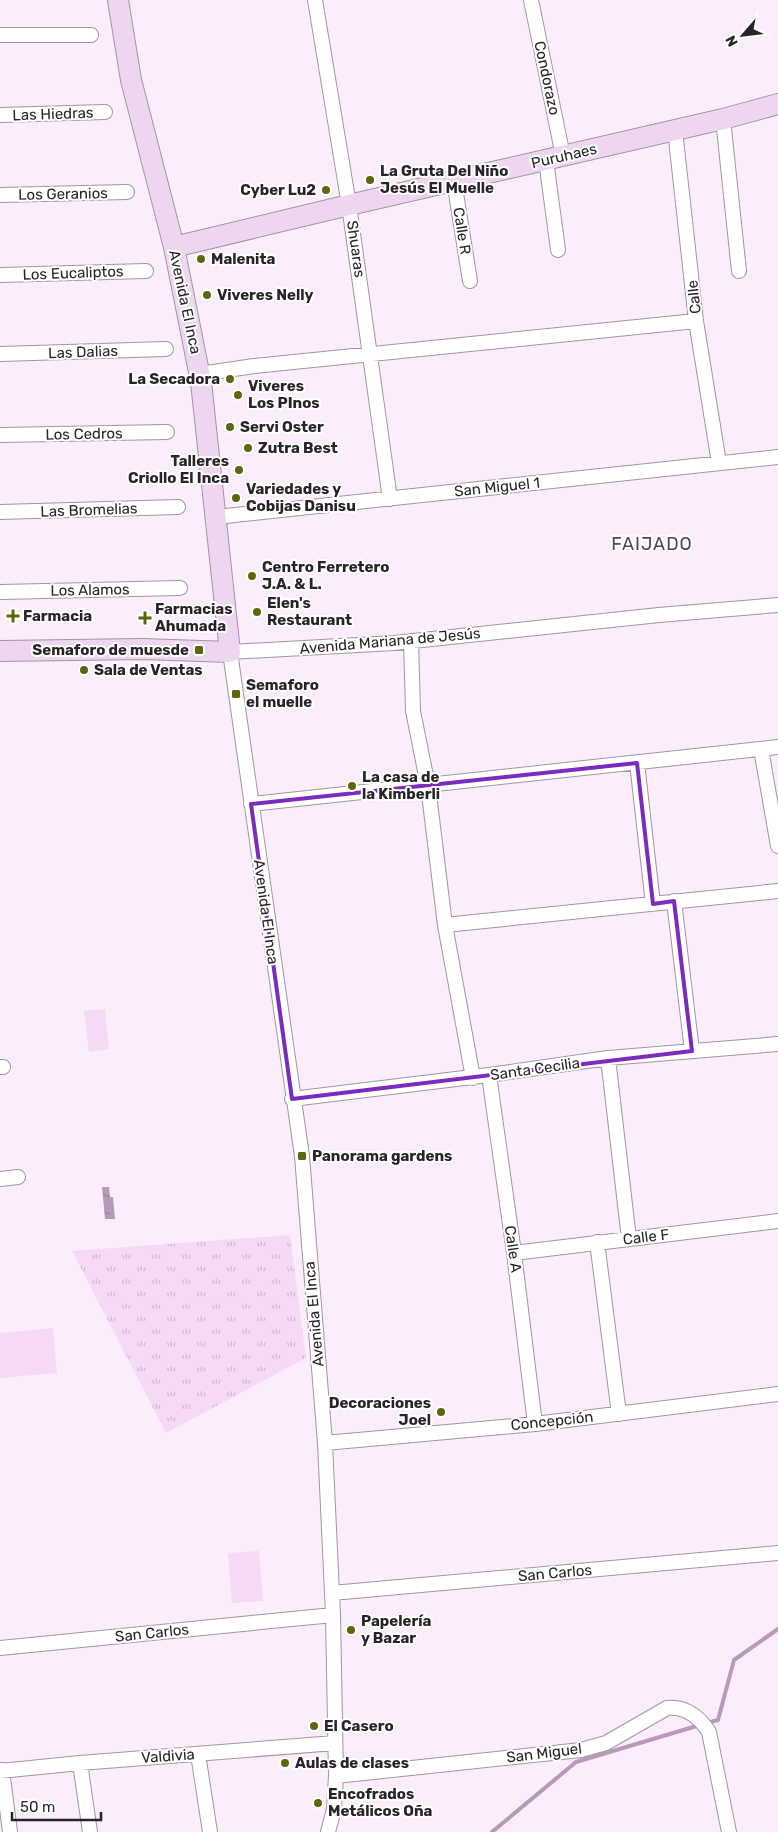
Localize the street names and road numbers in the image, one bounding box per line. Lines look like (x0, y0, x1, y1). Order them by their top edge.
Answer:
street label: Condorazo (530, 39, 564, 117)
street label: Las Hiedras (12, 104, 94, 124)
street label: Puruhaes (529, 140, 599, 172)
street label: Los Geranios (18, 184, 108, 204)
street label: Calle R (449, 206, 475, 256)
street label: Shuaras (343, 219, 369, 279)
street label: Avenida El Inca (165, 248, 205, 356)
street label: Los Eucaliptos (22, 262, 124, 284)
street label: Calle (683, 279, 705, 315)
street label: Las Dalias (48, 342, 119, 362)
street label: Los Cedros (45, 424, 123, 444)
street label: San Miguel 1 (453, 474, 541, 500)
street label: Las Bromelias (40, 499, 138, 521)
street label: Los Alamos (50, 580, 130, 600)
street label: Avenida Mariana de Jesús (299, 624, 482, 658)
street label: Avenida El Inca (250, 858, 282, 966)
street label: Santa Cecilia (489, 1054, 581, 1084)
street label: Calle A (501, 1224, 525, 1274)
street label: Calle F (622, 1225, 670, 1249)
street label: Avenida El Inca (300, 1261, 328, 1367)
street label: Concepción (510, 1408, 594, 1434)
street label: San Carlos (517, 1561, 593, 1585)
street label: San Carlos (114, 1620, 190, 1646)
street label: San Miguel (505, 1739, 583, 1767)
street label: Valdivia (141, 1745, 195, 1767)

